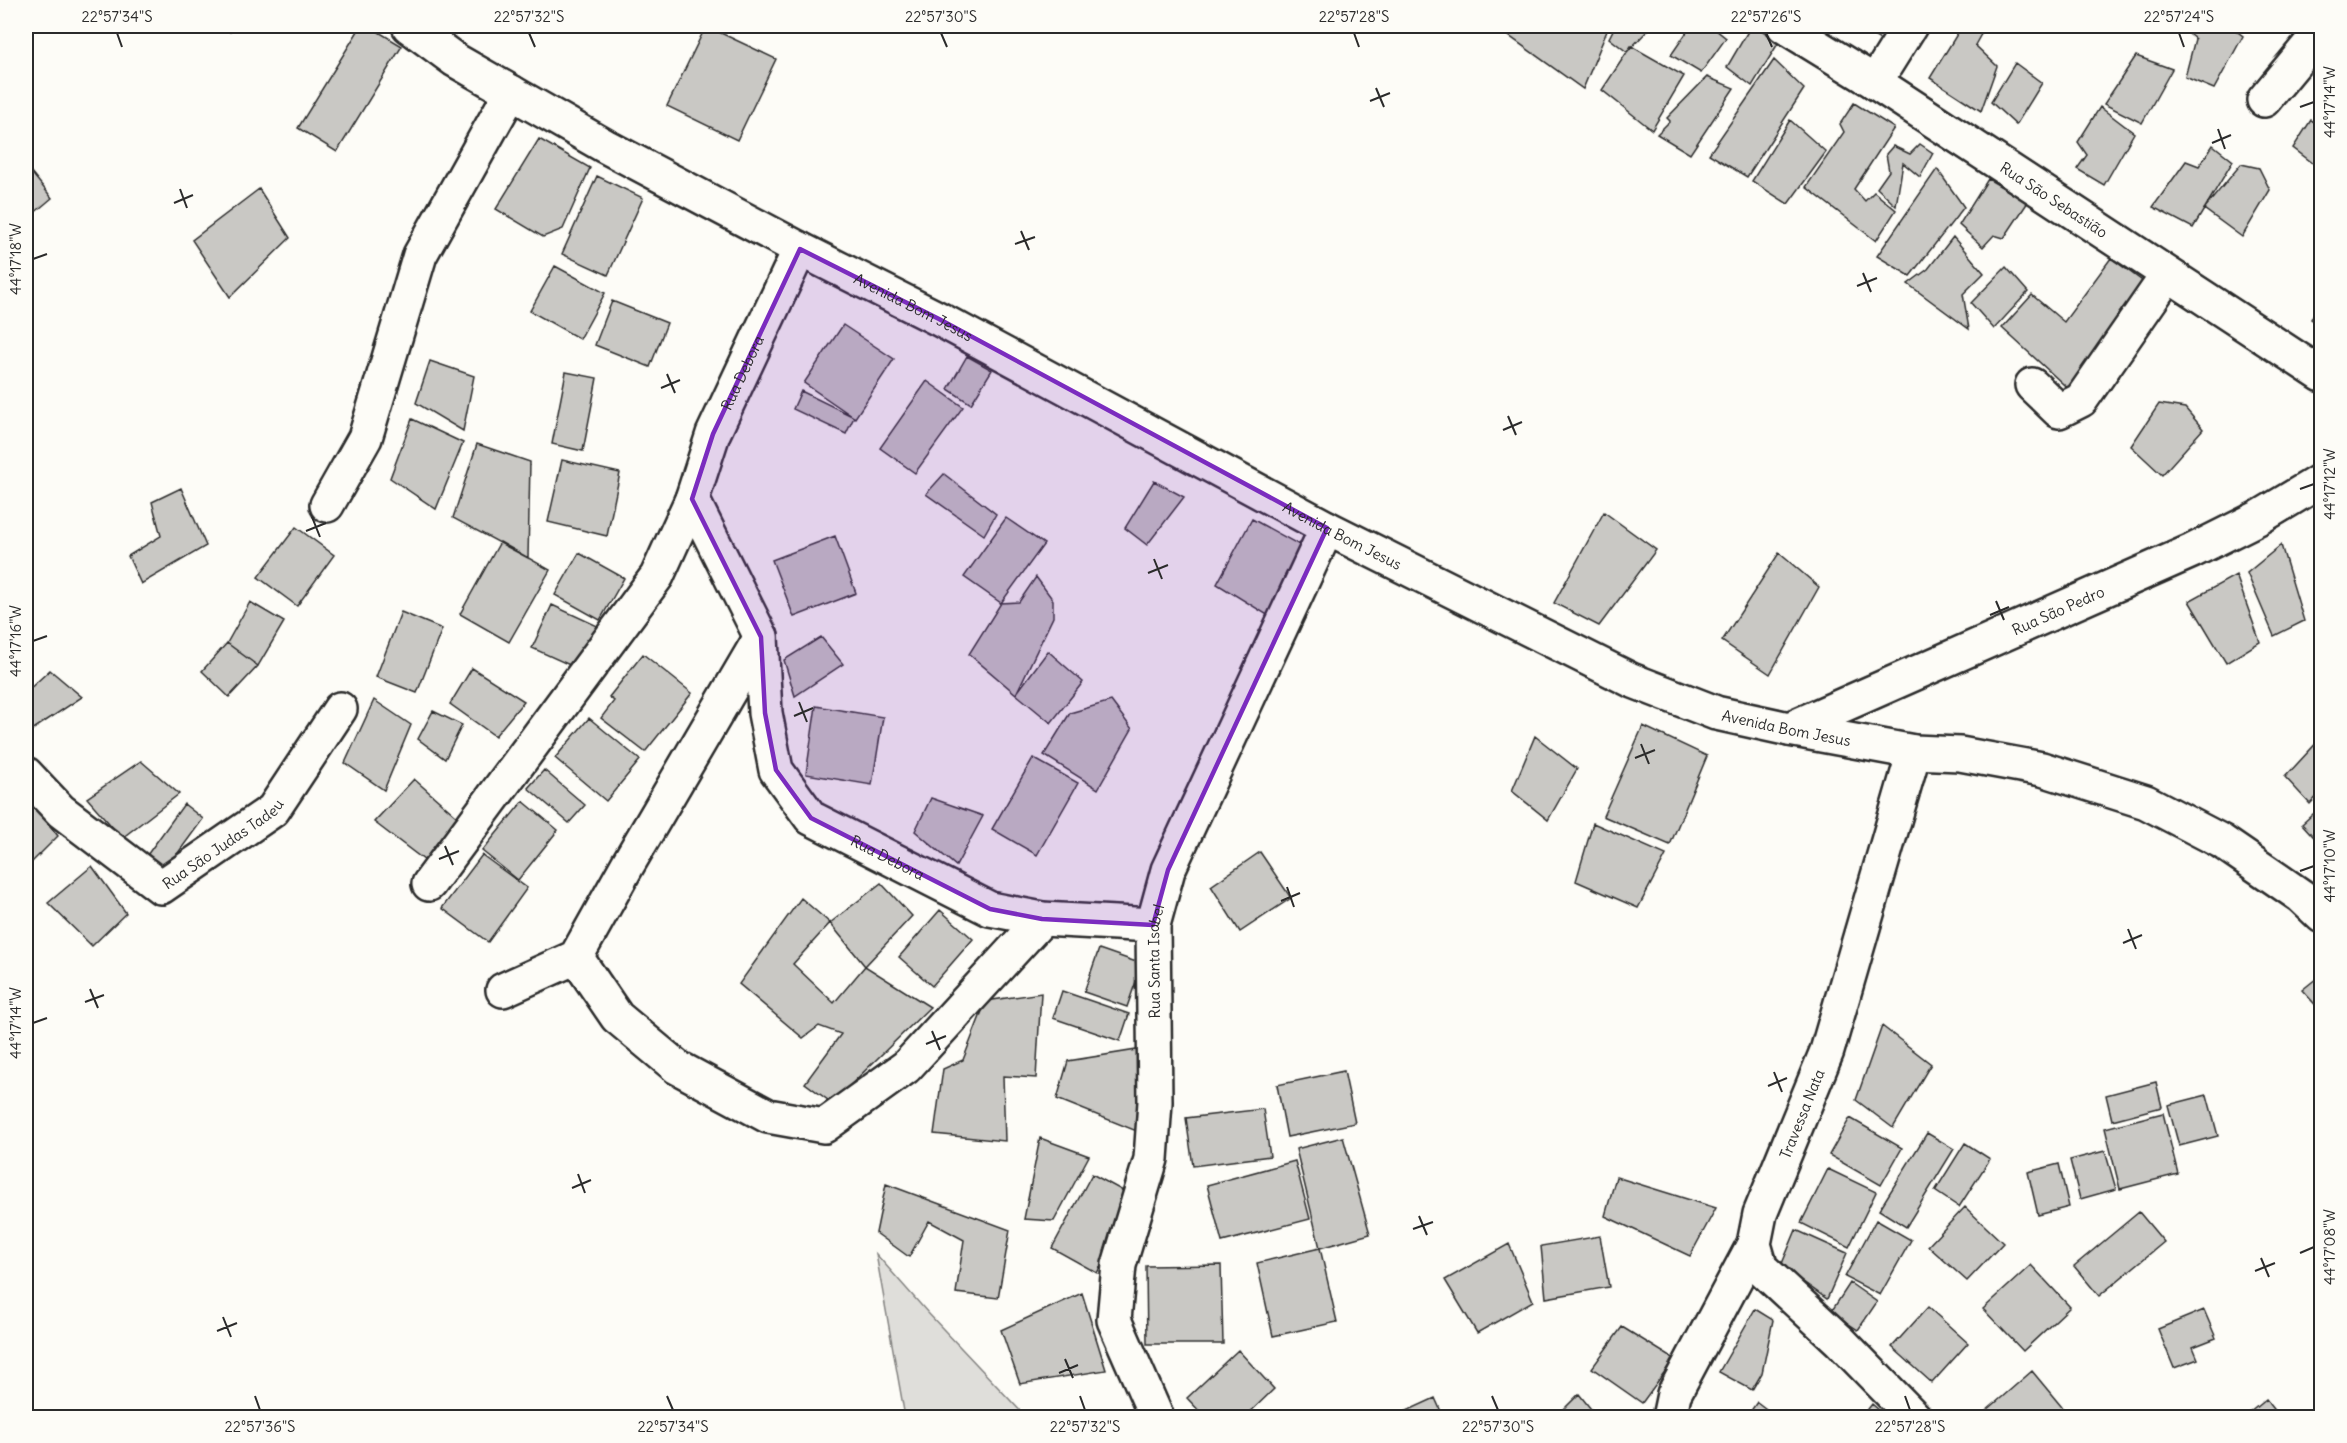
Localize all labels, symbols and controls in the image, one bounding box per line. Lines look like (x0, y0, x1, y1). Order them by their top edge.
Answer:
text: 22°57'34"S (82, 7, 152, 26)
text: 22°57'32"S (494, 7, 564, 26)
text: 22°57'30"S (905, 7, 977, 26)
text: 22°57'28"S (1319, 7, 1389, 26)
text: 22°57'26"S (1731, 7, 1801, 26)
text: 22°57'24"S (2144, 7, 2214, 26)
text: 44°17'14"W (2320, 66, 2339, 138)
street label: Rua São Sebastião (1997, 157, 2111, 242)
text: 44°17'18"W (6, 223, 25, 295)
street label: Avenida Bom Jesus (851, 268, 976, 345)
street label: Rua Debora (716, 332, 768, 413)
text: 44°17'12"W (2320, 448, 2339, 520)
street label: Avenida Bom Jesus (1280, 497, 1405, 574)
street label: Rua São Pedro (2009, 582, 2107, 639)
text: 44°17'16"W (6, 605, 25, 677)
street label: Avenida Bom Jesus (1720, 705, 1853, 750)
street label: Rua São Judas Tadeu (158, 795, 288, 893)
text: 44°17'10"W (2320, 829, 2339, 903)
street label: Rua Debora (848, 830, 928, 884)
street label: Rua Santa Isabel (1143, 902, 1168, 1019)
text: 44°17'14"W (6, 987, 25, 1059)
street label: Travessa Nata (1775, 1066, 1829, 1162)
text: 44°17'08"W (2320, 1209, 2339, 1285)
text: 22°57'36"S (225, 1417, 295, 1436)
text: 22°57'34"S (638, 1417, 708, 1436)
text: 22°57'32"S (1050, 1417, 1120, 1436)
text: 22°57'30"S (1462, 1417, 1534, 1436)
text: 22°57'28"S (1875, 1417, 1945, 1436)

